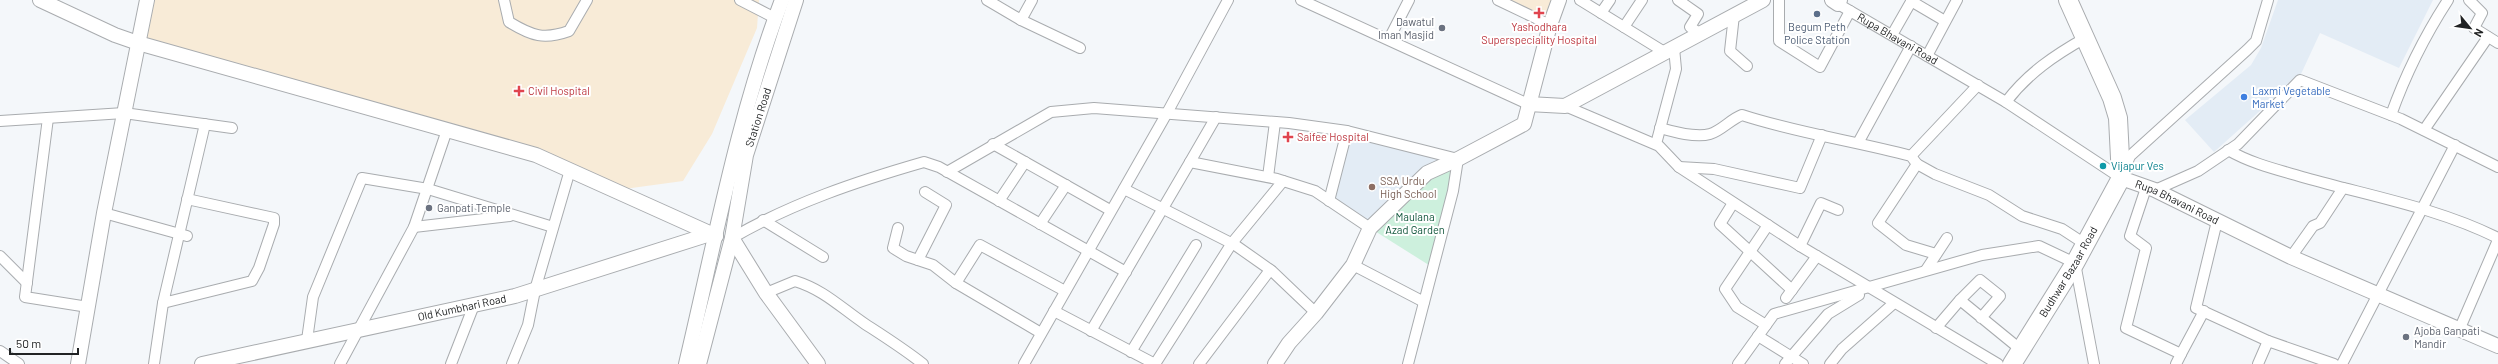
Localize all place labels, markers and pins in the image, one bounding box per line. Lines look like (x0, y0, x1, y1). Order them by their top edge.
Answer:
marker: Yashodhara Superspeciality Hospital (1533, 7, 1545, 19)
marker: Begum Peth Police Station (1812, 9, 1822, 19)
place label: Dawatul Iman Masjid (1378, 15, 1434, 41)
place label: Yashodhara Superspeciality Hospital (1481, 20, 1597, 46)
place label: Begum Peth Police Station (1784, 20, 1850, 46)
marker: Dawatul Iman Masjid (1437, 23, 1447, 33)
place label: Civil Hospital (528, 84, 590, 97)
place label: Laxmi Vegetable Market (2252, 84, 2331, 110)
marker: Civil Hospital (513, 85, 525, 97)
marker: Laxmi Vegetable Market (2239, 92, 2249, 102)
place label: Saifee Hospital (1297, 130, 1369, 143)
marker: Saifee Hospital (1282, 131, 1294, 143)
place label: Vijapur Ves (2111, 159, 2164, 172)
marker: Vijapur Ves (2098, 161, 2108, 171)
place label: SSA Urdu High School (1380, 174, 1437, 200)
marker: SSA Urdu High School (1367, 182, 1377, 192)
place label: Ganpati Temple (437, 201, 511, 214)
marker: Ganpati Temple (424, 203, 434, 213)
place label: Ajoba Ganpati Mandir (2414, 324, 2480, 350)
marker: Ajoba Ganpati Mandir (2401, 332, 2411, 342)

